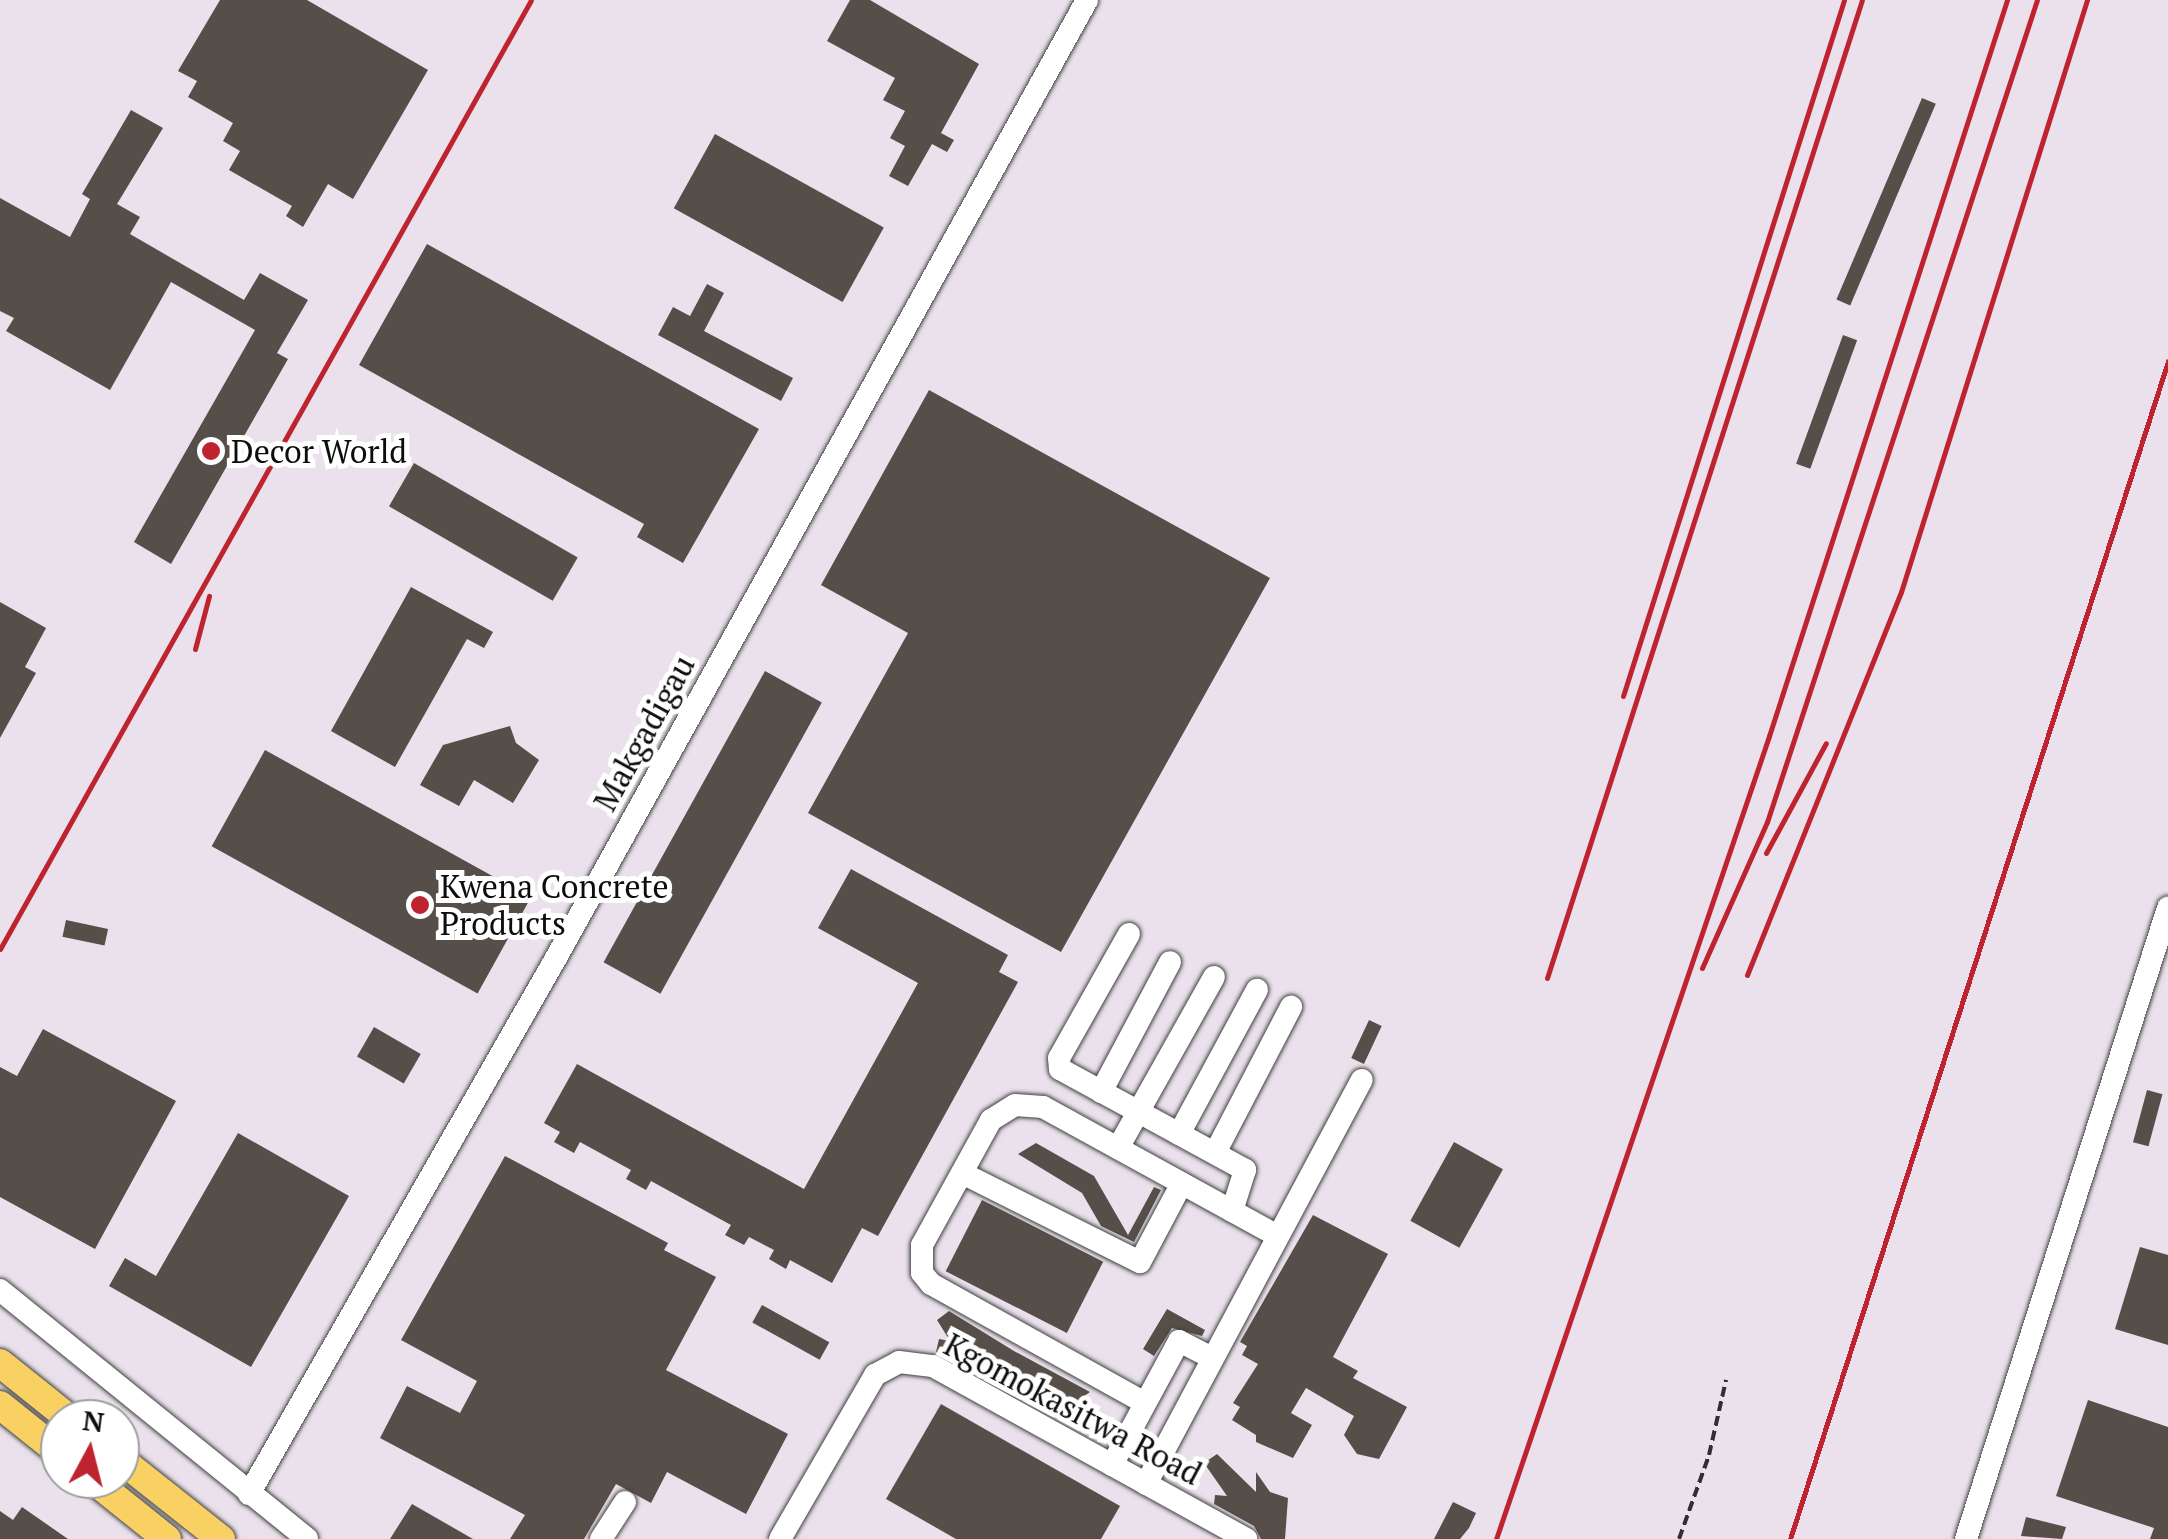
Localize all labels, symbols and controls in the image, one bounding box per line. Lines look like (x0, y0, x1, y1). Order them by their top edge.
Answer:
place label: Decor World (231, 432, 407, 470)
marker: Decor World (200, 440, 222, 462)
street label: Makgadigau (586, 649, 702, 817)
place label: Kwena Concrete Products (440, 868, 669, 943)
marker: Kwena Concrete Products (409, 894, 431, 916)
street label: Kgomokasitwa Road (938, 1325, 1208, 1493)
north arrow (40, 1399, 140, 1499)
text: N (81, 1401, 106, 1440)

